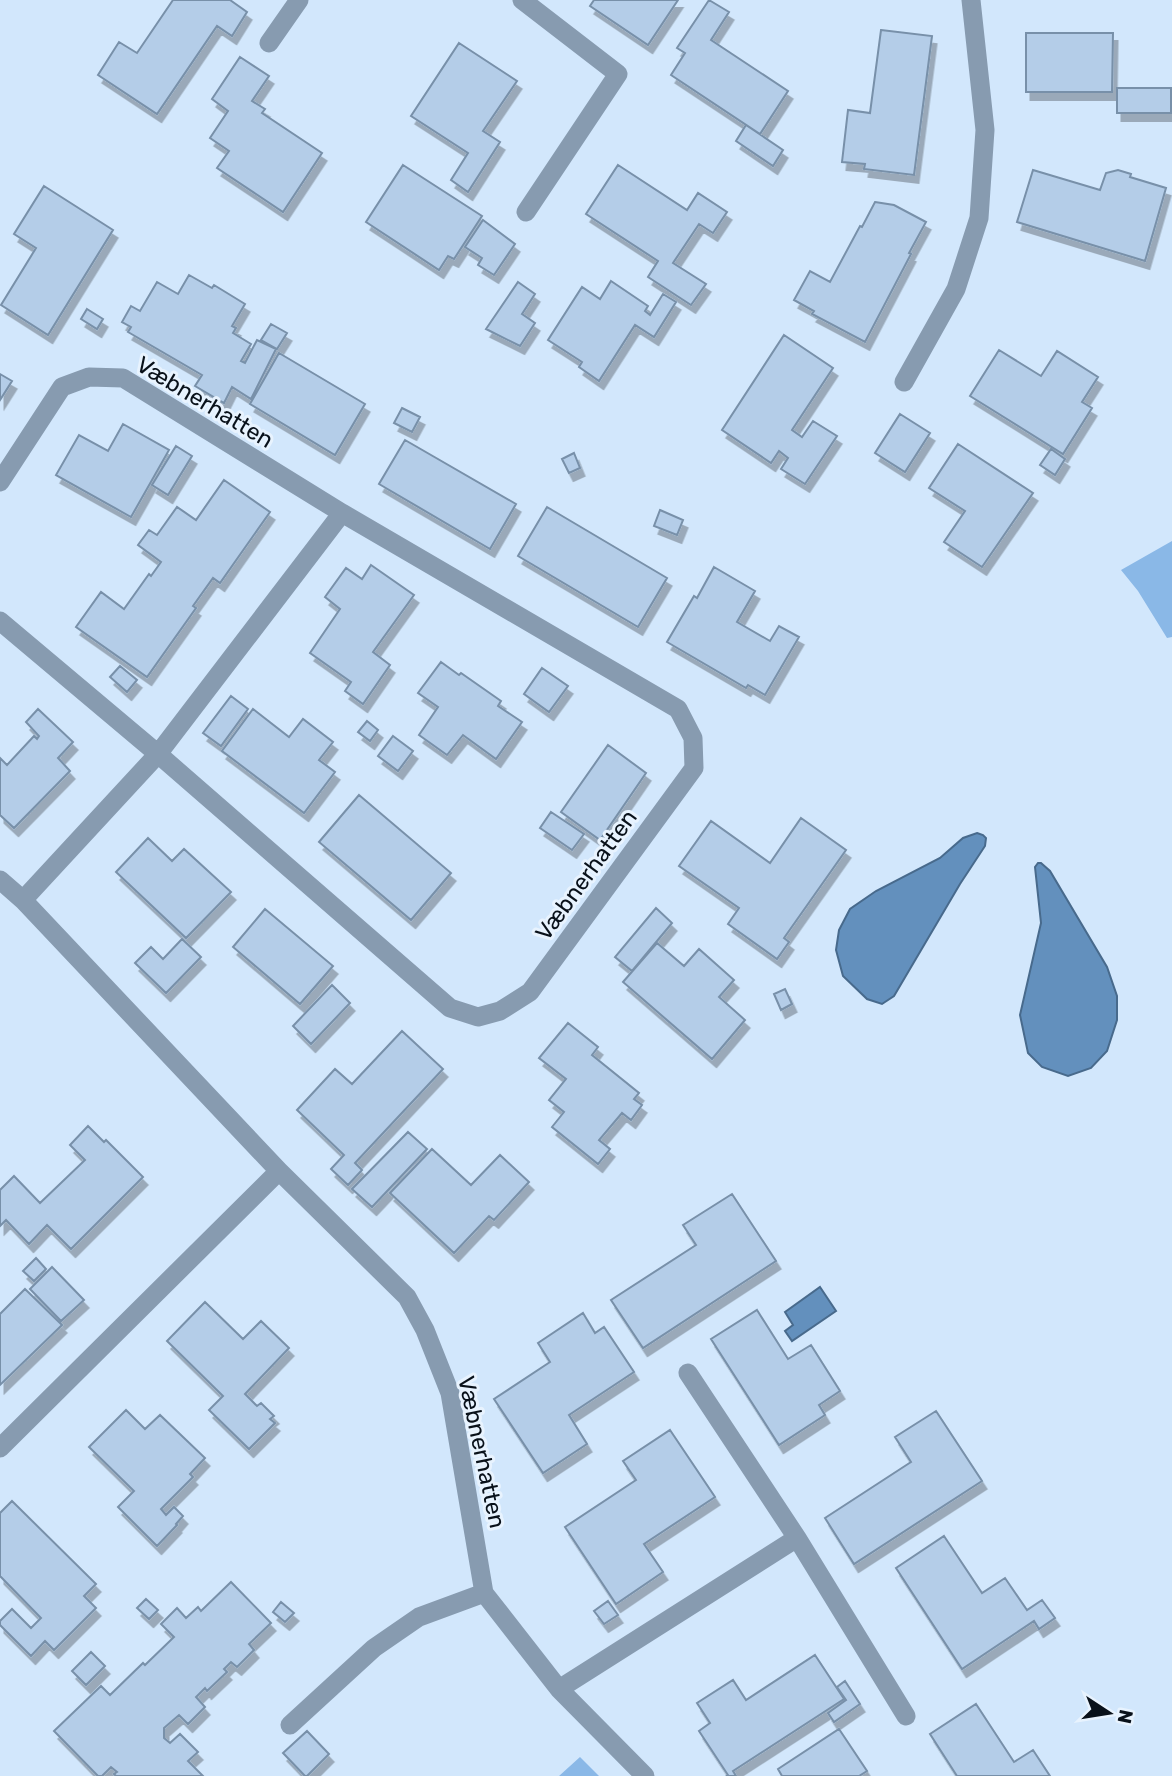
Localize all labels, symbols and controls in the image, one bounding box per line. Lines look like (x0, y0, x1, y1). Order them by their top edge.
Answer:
street label: Væbnerhatten (131, 350, 279, 454)
street label: Væbnerhatten (529, 804, 643, 946)
street label: Væbnerhatten (452, 1373, 512, 1531)
north arrow (1074, 1678, 1144, 1748)
text: N (1112, 1707, 1138, 1726)

